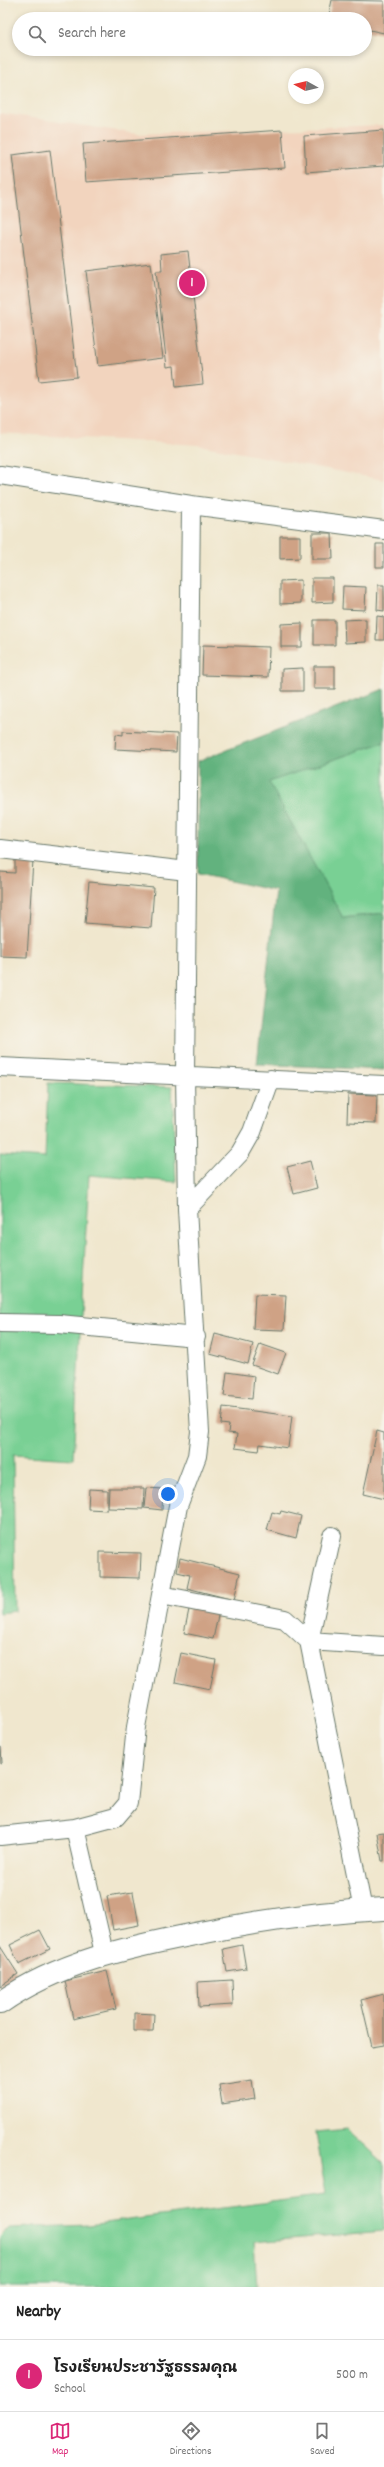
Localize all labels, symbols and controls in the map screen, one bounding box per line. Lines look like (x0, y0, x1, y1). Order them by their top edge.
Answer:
search box (12, 12, 372, 56)
icon: search (26, 23, 48, 45)
text: Search here (58, 23, 126, 45)
north arrow (288, 68, 324, 104)
pin: 1 (179, 268, 205, 298)
your location (158, 1484, 178, 1504)
text: Nearby (16, 2301, 60, 2325)
text: โรงเรียนประชารัฐธรรมคุณ (54, 2358, 237, 2380)
text: 1 (28, 2366, 30, 2385)
text: 500 m (336, 2366, 368, 2385)
text: School (54, 2380, 86, 2399)
tab: Map (49, 2420, 71, 2460)
tab: Directions (170, 2420, 212, 2460)
tab: Saved (310, 2420, 335, 2460)

